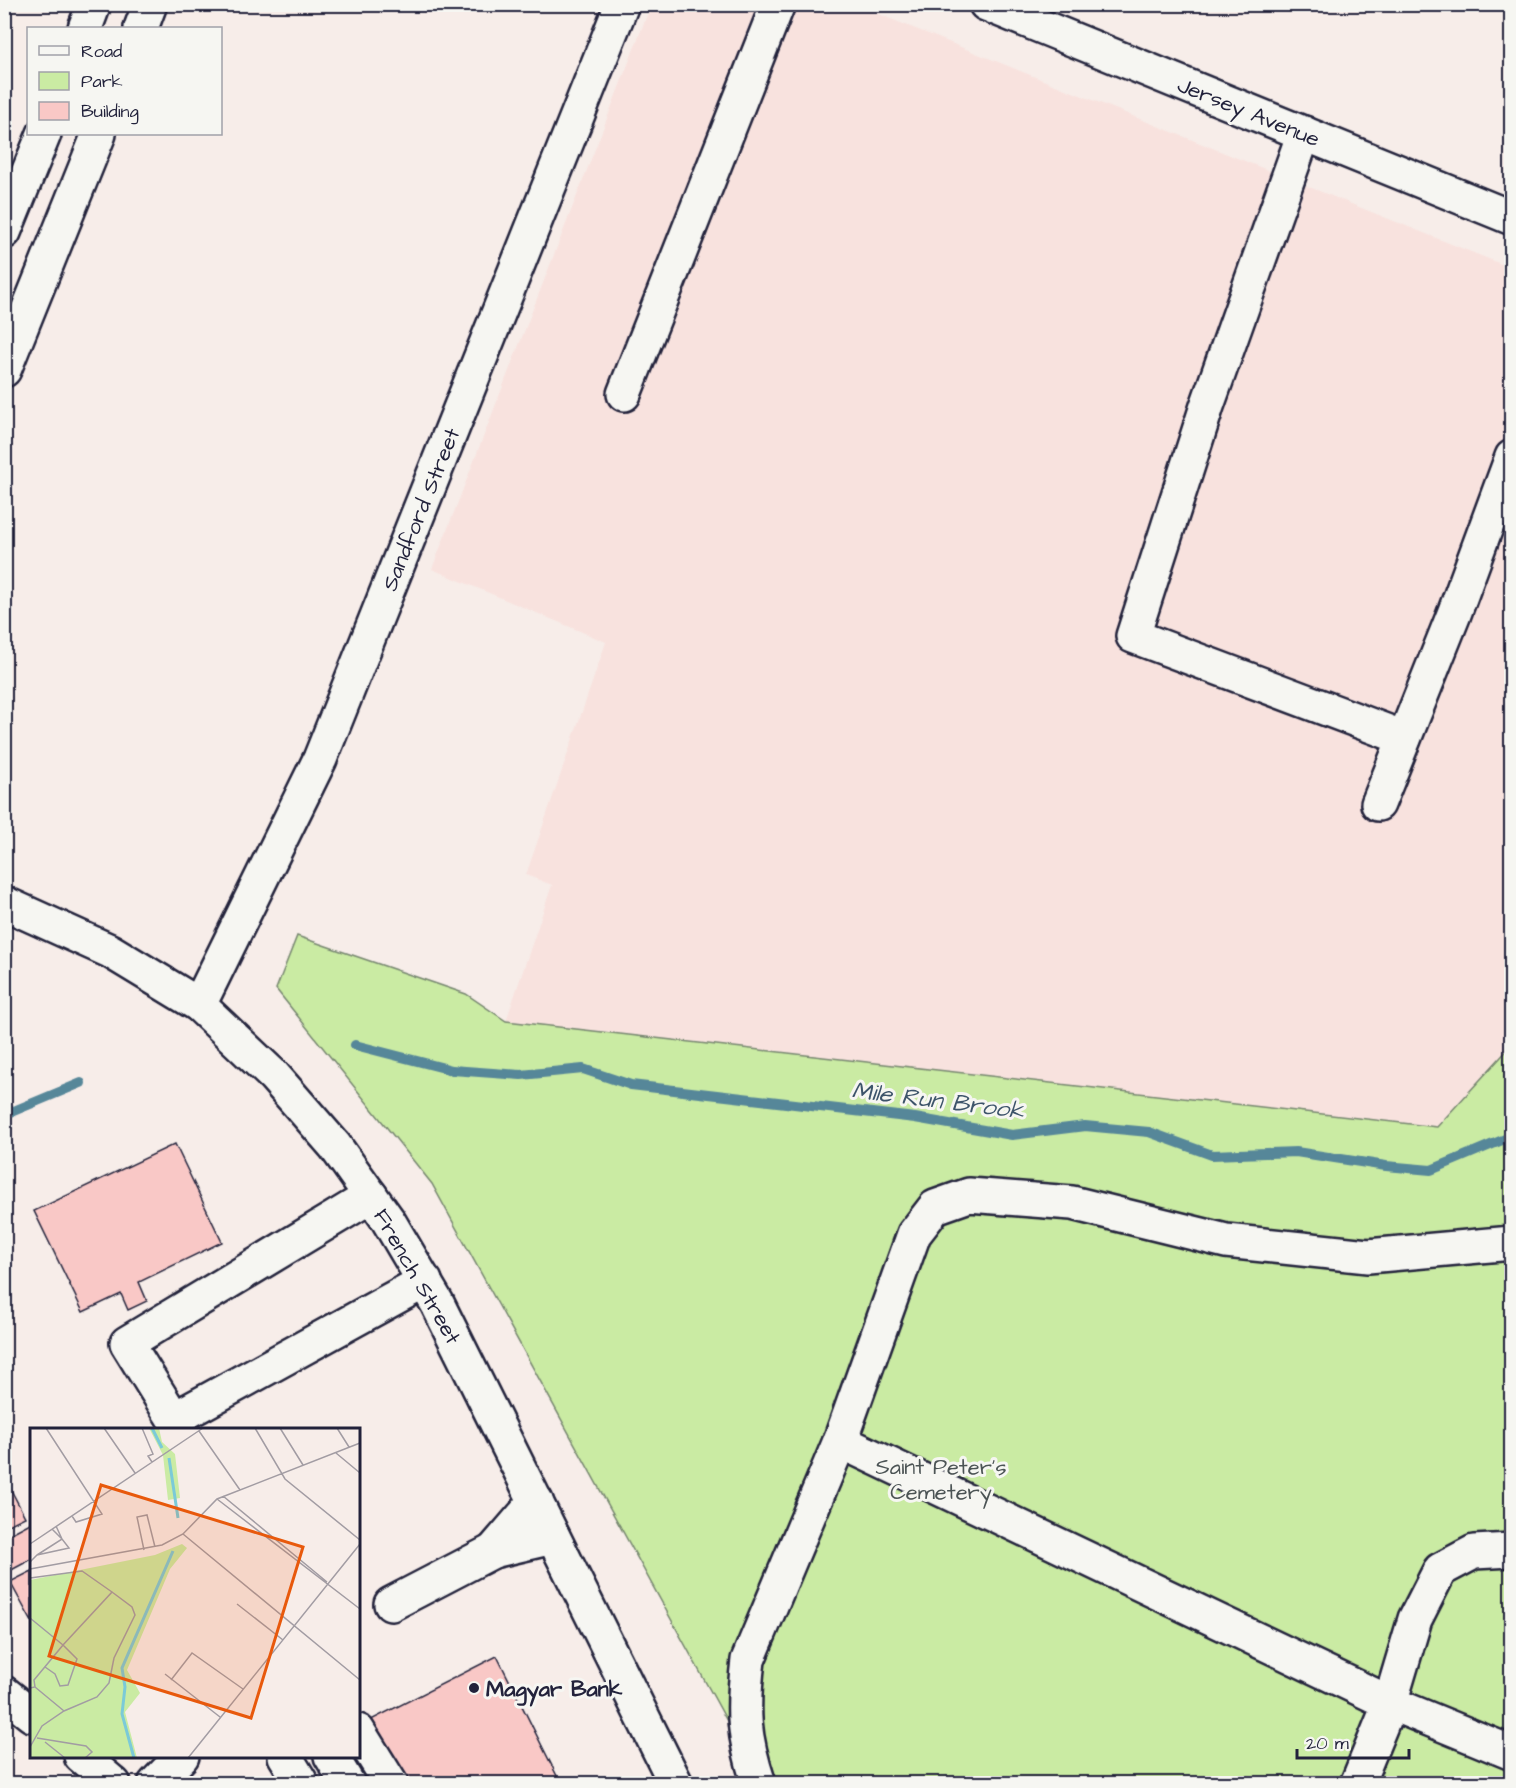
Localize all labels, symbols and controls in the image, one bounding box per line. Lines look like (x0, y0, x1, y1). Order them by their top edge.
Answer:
legend (27, 27, 222, 135)
text: Road (81, 39, 122, 64)
text: Park (81, 69, 123, 94)
street label: Jersey Avenue (1172, 70, 1324, 156)
text: Building (81, 99, 139, 125)
street label: Sandford Street (375, 423, 468, 596)
water label: Mile Run Brook (850, 1074, 1027, 1129)
street label: French Street (365, 1203, 468, 1350)
inset map (30, 1428, 360, 1758)
park label: Saint Peter's Cemetery (876, 1452, 1006, 1509)
place label: Magyar Bank (486, 1674, 623, 1707)
marker: Magyar Bank (467, 1681, 481, 1695)
scale bar (1297, 1722, 1410, 1760)
text: 20 m (1306, 1731, 1349, 1756)

